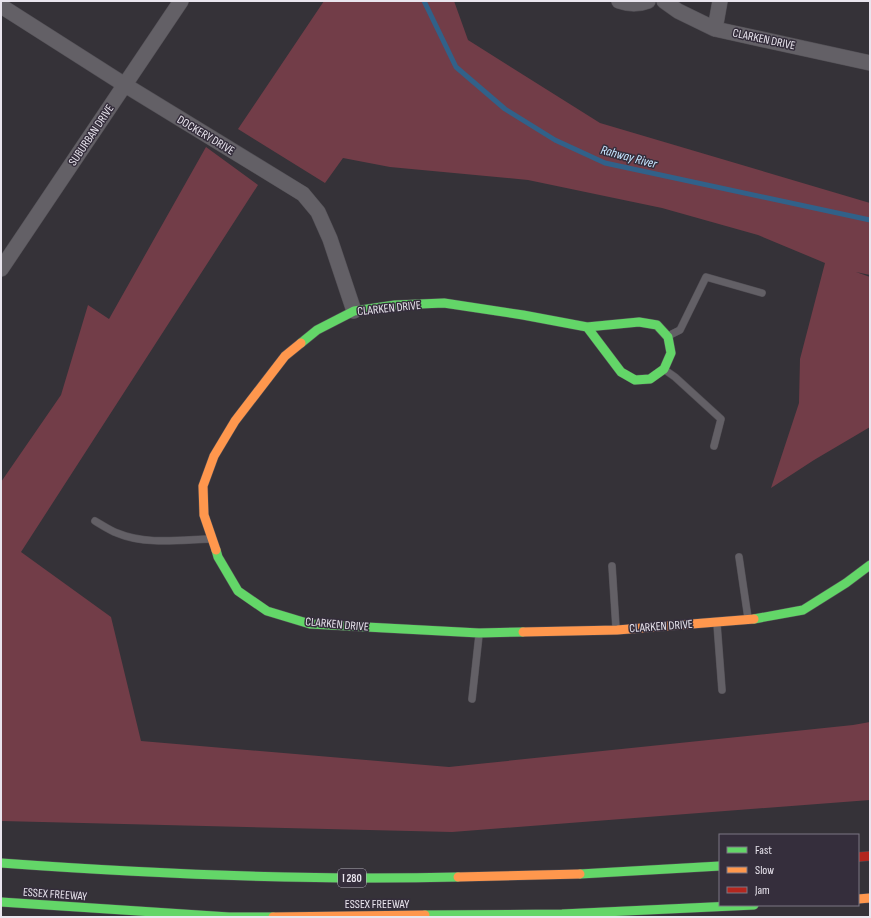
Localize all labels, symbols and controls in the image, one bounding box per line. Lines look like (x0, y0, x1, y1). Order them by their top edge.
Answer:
street label: CLARKEN DRIVE (731, 26, 797, 53)
street label: SUBURBAN DRIVE (65, 102, 117, 169)
street label: DOCKERY DRIVE (174, 112, 237, 158)
water label: Rahway River (599, 142, 660, 172)
street label: CLARKEN DRIVE (357, 298, 422, 319)
street label: CLARKEN DRIVE (305, 614, 369, 635)
street label: CLARKEN DRIVE (629, 617, 693, 636)
legend (719, 834, 859, 906)
text: Fast (755, 843, 772, 858)
text: Slow (755, 863, 774, 878)
road number: I 280 (338, 869, 366, 887)
text: Jam (754, 883, 770, 898)
street label: ESSEX FREEWAY (22, 885, 88, 904)
street label: ESSEX FREEWAY (345, 897, 409, 912)

